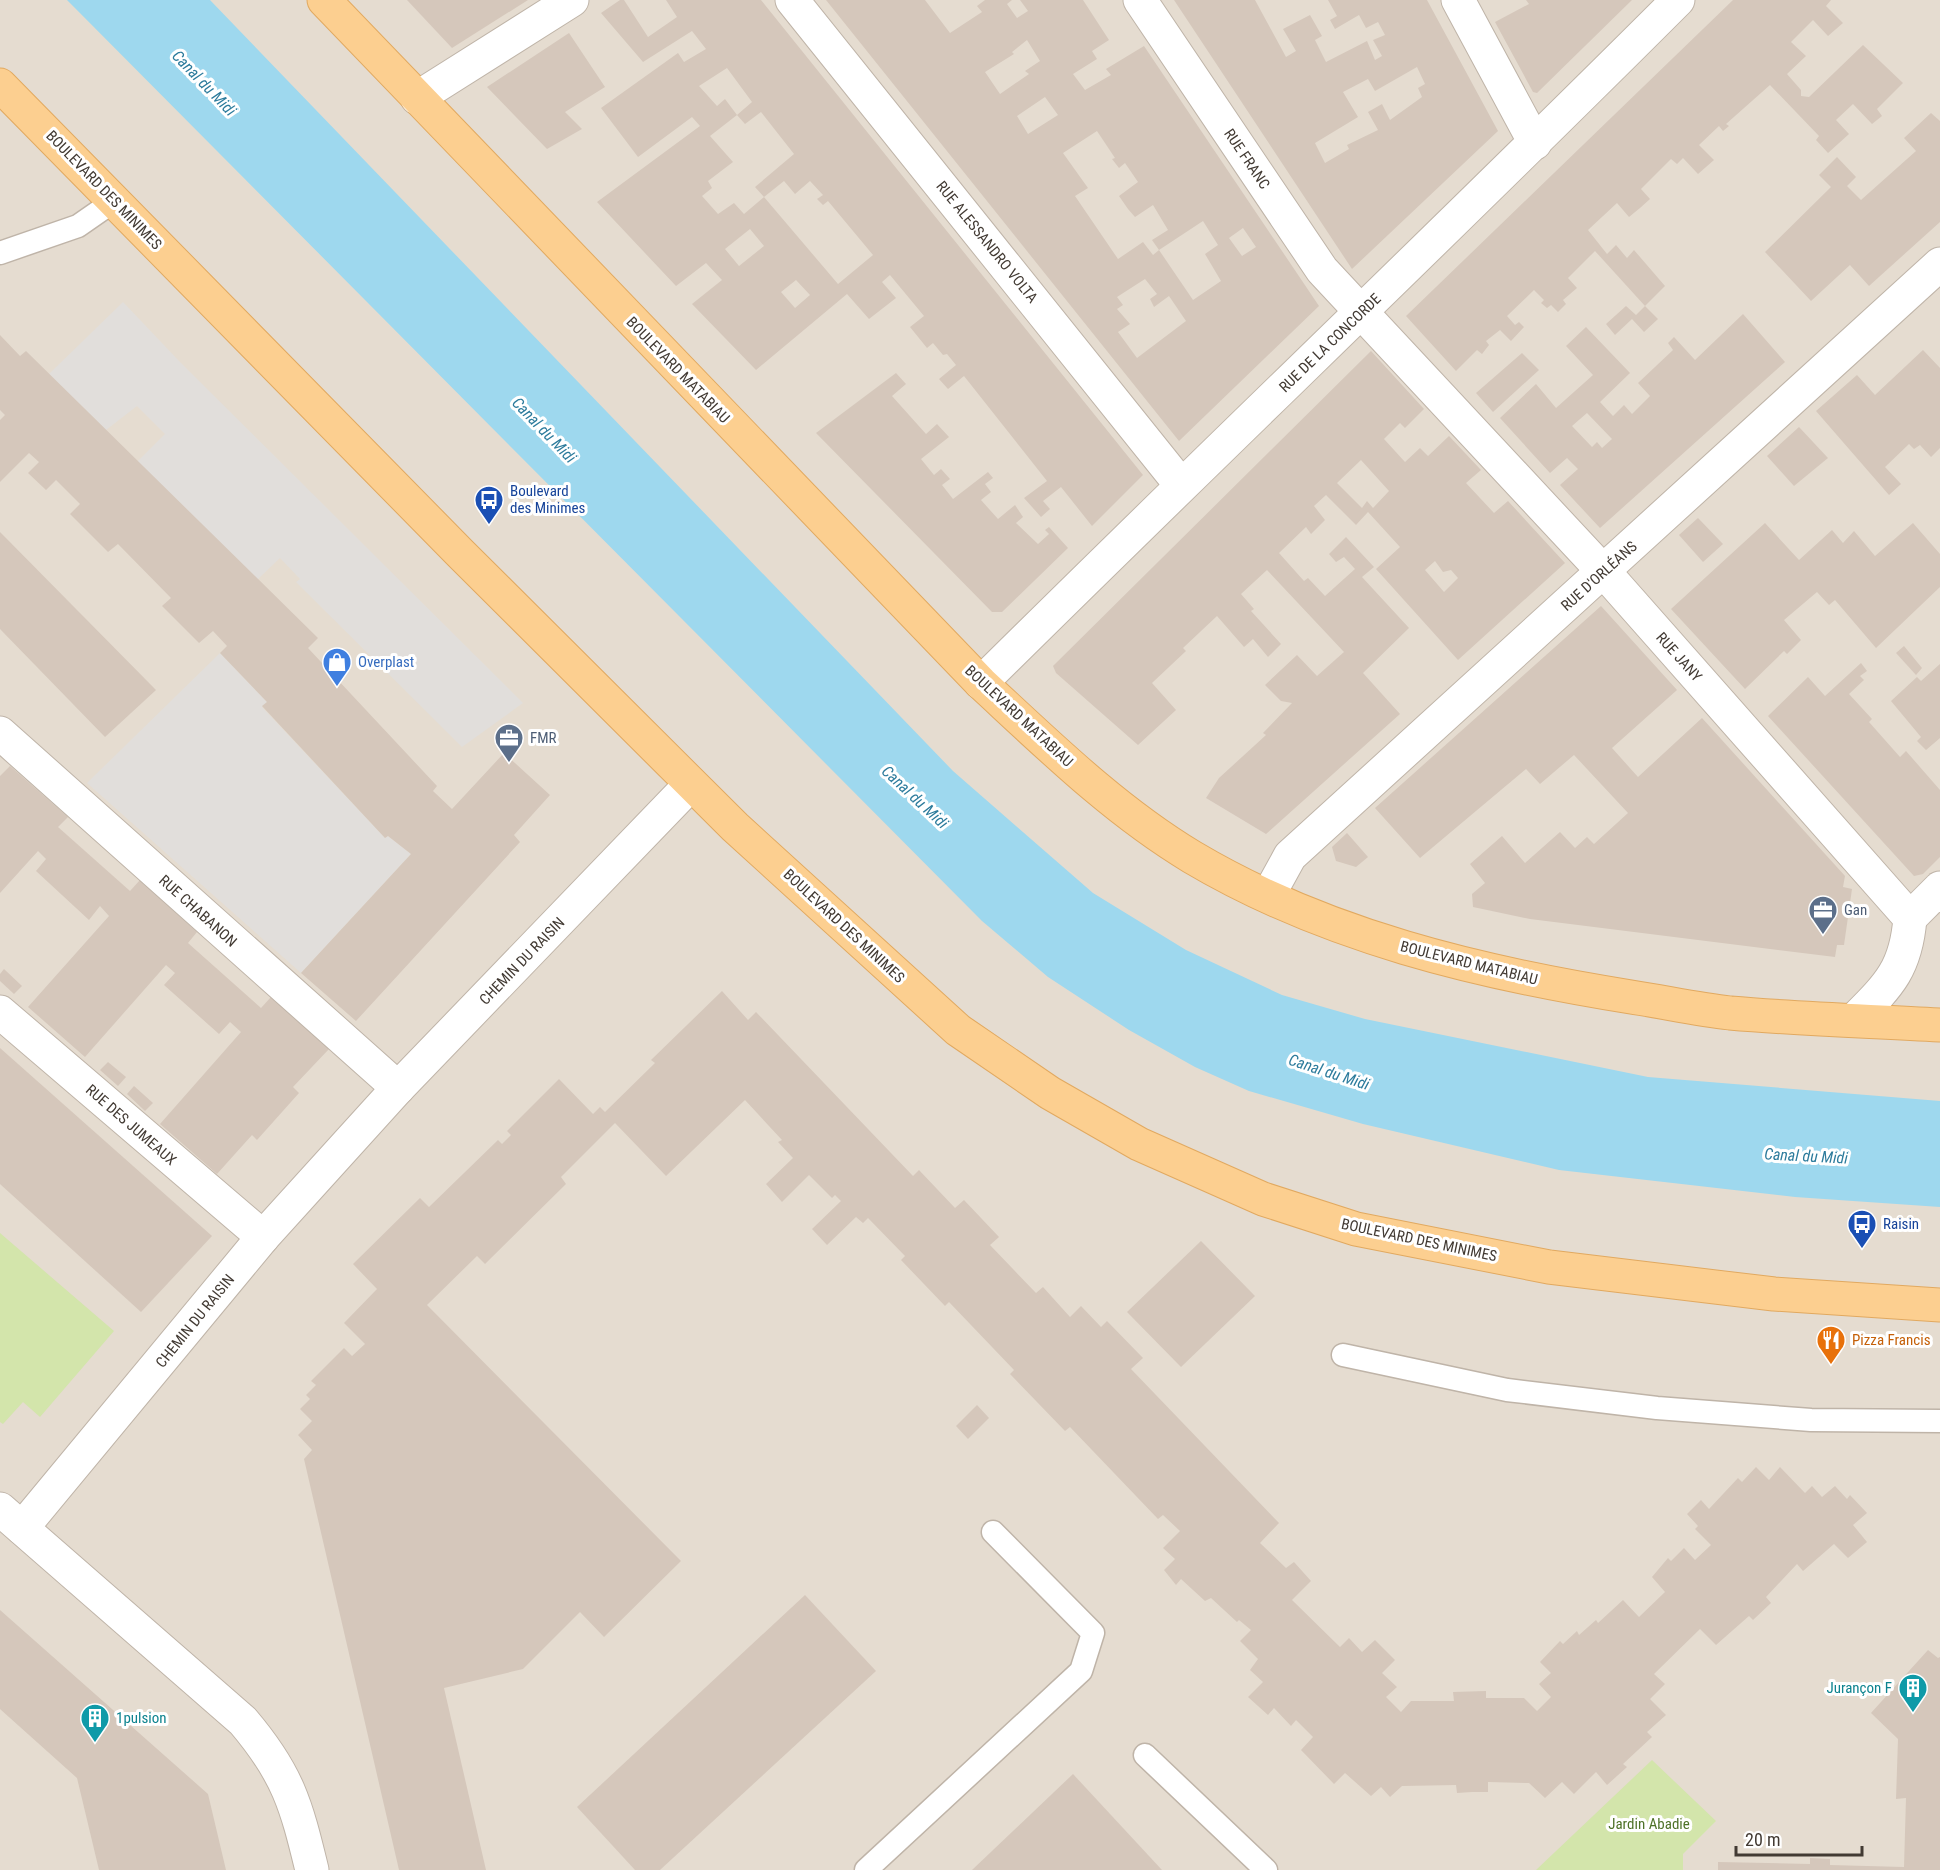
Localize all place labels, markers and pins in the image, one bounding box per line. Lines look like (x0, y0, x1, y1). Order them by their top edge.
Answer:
place label: Boulevard des Minimes (510, 482, 586, 517)
bus stop icon: Boulevard des Minimes (473, 484, 505, 526)
shop icon: Overplast (321, 646, 353, 688)
place label: Overplast (358, 653, 414, 671)
office icon: FMR (493, 722, 525, 764)
place label: FMR (530, 729, 557, 747)
office icon: Gan (1807, 894, 1839, 936)
place label: Gan (1844, 901, 1867, 919)
bus stop icon: Raisin (1846, 1208, 1878, 1250)
place label: Raisin (1883, 1215, 1919, 1233)
restaurant icon: Pizza Francis (1815, 1324, 1847, 1366)
place label: Pizza Francis (1852, 1331, 1931, 1349)
building icon: Jurançon F (1897, 1672, 1929, 1714)
place label: Jurançon F (1826, 1679, 1892, 1697)
building icon: 1pulsion (79, 1702, 111, 1744)
place label: 1pulsion (116, 1709, 167, 1727)

